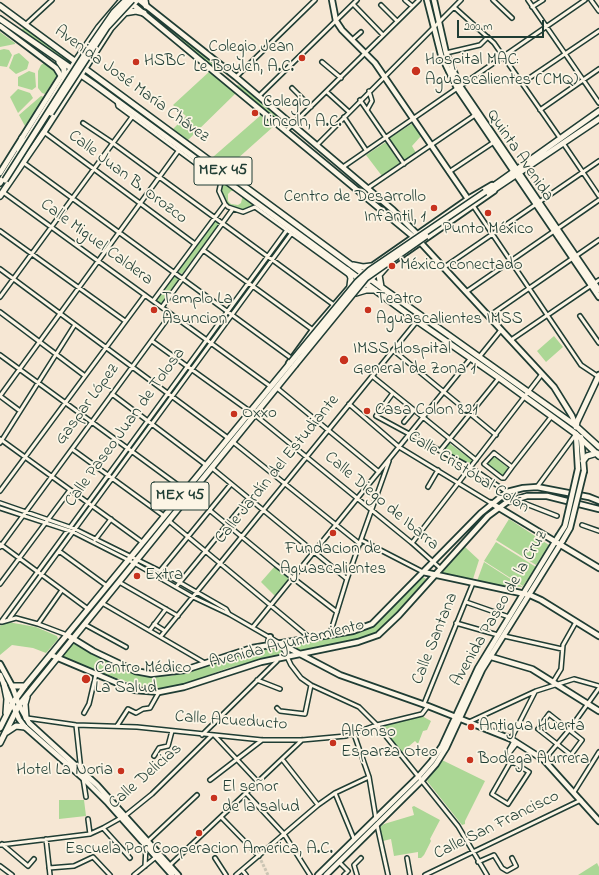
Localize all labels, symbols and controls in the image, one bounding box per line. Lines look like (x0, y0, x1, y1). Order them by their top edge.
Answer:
scale bar (459, 12, 546, 38)
text: 200 m (464, 18, 493, 36)
street label: Avenida José María Chávez (50, 22, 212, 148)
place label: Colegio Jean Le Boulch, A.C. (193, 38, 294, 78)
place label: Hospital MAC: Aguascalientes (CMQ) (425, 51, 578, 91)
place label: HSBC (144, 52, 186, 72)
marker: Colegio Jean Le Boulch, A.C. (297, 53, 307, 63)
marker: HSBC (131, 57, 141, 67)
marker: Hospital MAC: Aguascalientes (CMQ) (410, 65, 422, 77)
place label: Colegio Lincoln, A.C. (263, 93, 342, 133)
street label: Quinta Avenida (481, 106, 557, 206)
marker: Colegio Lincoln, A.C. (250, 108, 260, 118)
street label: Calle Juan B. Orozco (63, 127, 191, 229)
road number: MEX 45 (194, 157, 252, 185)
place label: Centro de Desarrollo Infantil, 1 (284, 188, 426, 228)
street label: Calle Miguel Caldera (36, 195, 156, 291)
marker: Centro de Desarrollo Infantil, 1 (429, 203, 439, 213)
marker: Punto México (483, 208, 493, 218)
place label: Punto México (443, 220, 533, 240)
place label: México conectado (400, 256, 522, 276)
marker: México conectado (387, 261, 397, 271)
place label: Templo La Asuncion (162, 290, 233, 330)
place label: Teatro Aguascalientes IMSS (376, 290, 523, 330)
marker: Templo La Asuncion (149, 305, 159, 315)
marker: Teatro Aguascalientes IMSS (363, 305, 373, 315)
place label: IMSS Hospital General de Zona 1 (353, 340, 476, 380)
street label: Calle Paseo Juan de Tolosa (61, 345, 191, 511)
marker: IMSS Hospital General de Zona 1 (338, 354, 350, 366)
street label: Gaspar López (52, 360, 124, 450)
street label: Calle Jardín del Estudiante (211, 391, 345, 549)
place label: Casa Colon 821 (375, 401, 478, 421)
place label: Oxxo (242, 404, 277, 424)
marker: Casa Colon 821 (362, 406, 372, 416)
marker: Oxxo (229, 409, 239, 419)
street label: Calle Cristóbal Colón (403, 427, 533, 519)
street label: Calle Diego de Ibarra (320, 448, 442, 556)
road number: MEX 45 (151, 482, 209, 510)
marker: Fundacion de Aguascalientes (328, 528, 338, 538)
street label: Avenida Paseo de la Cruz (447, 528, 553, 690)
place label: Fundacion de Aguascalientes (280, 540, 386, 580)
place label: Extra (145, 566, 183, 586)
marker: Extra (132, 571, 142, 581)
street label: Calle Santana (408, 590, 464, 688)
street label: Avenida Ayuntamiento (207, 616, 367, 674)
place label: Centro Médico La Salud (95, 659, 191, 699)
marker: Centro Médico La Salud (80, 673, 92, 685)
street label: Calle Acueducto (174, 708, 288, 736)
place label: Antigua Huerta (479, 717, 585, 737)
marker: Antigua Huerta (466, 722, 476, 732)
place label: Alfonso Esparza Oteo (341, 723, 438, 763)
marker: Alfonso Esparza Oteo (328, 738, 338, 748)
street label: Calle Delicias (105, 740, 187, 814)
place label: Bodega Aurrera (478, 750, 589, 770)
marker: Bodega Aurrera (465, 755, 475, 765)
place label: Hotel La Noria (16, 761, 113, 781)
marker: Hotel La Noria (116, 766, 126, 776)
place label: El señor de la salud (222, 778, 300, 818)
street label: Calle San Francisco (431, 787, 563, 865)
marker: El señor de la salud (209, 793, 219, 803)
marker: Escuela Por Cooperacion America, A.C. (194, 828, 204, 838)
place label: Escuela Por Cooperacion America, A.C. (65, 840, 333, 860)

